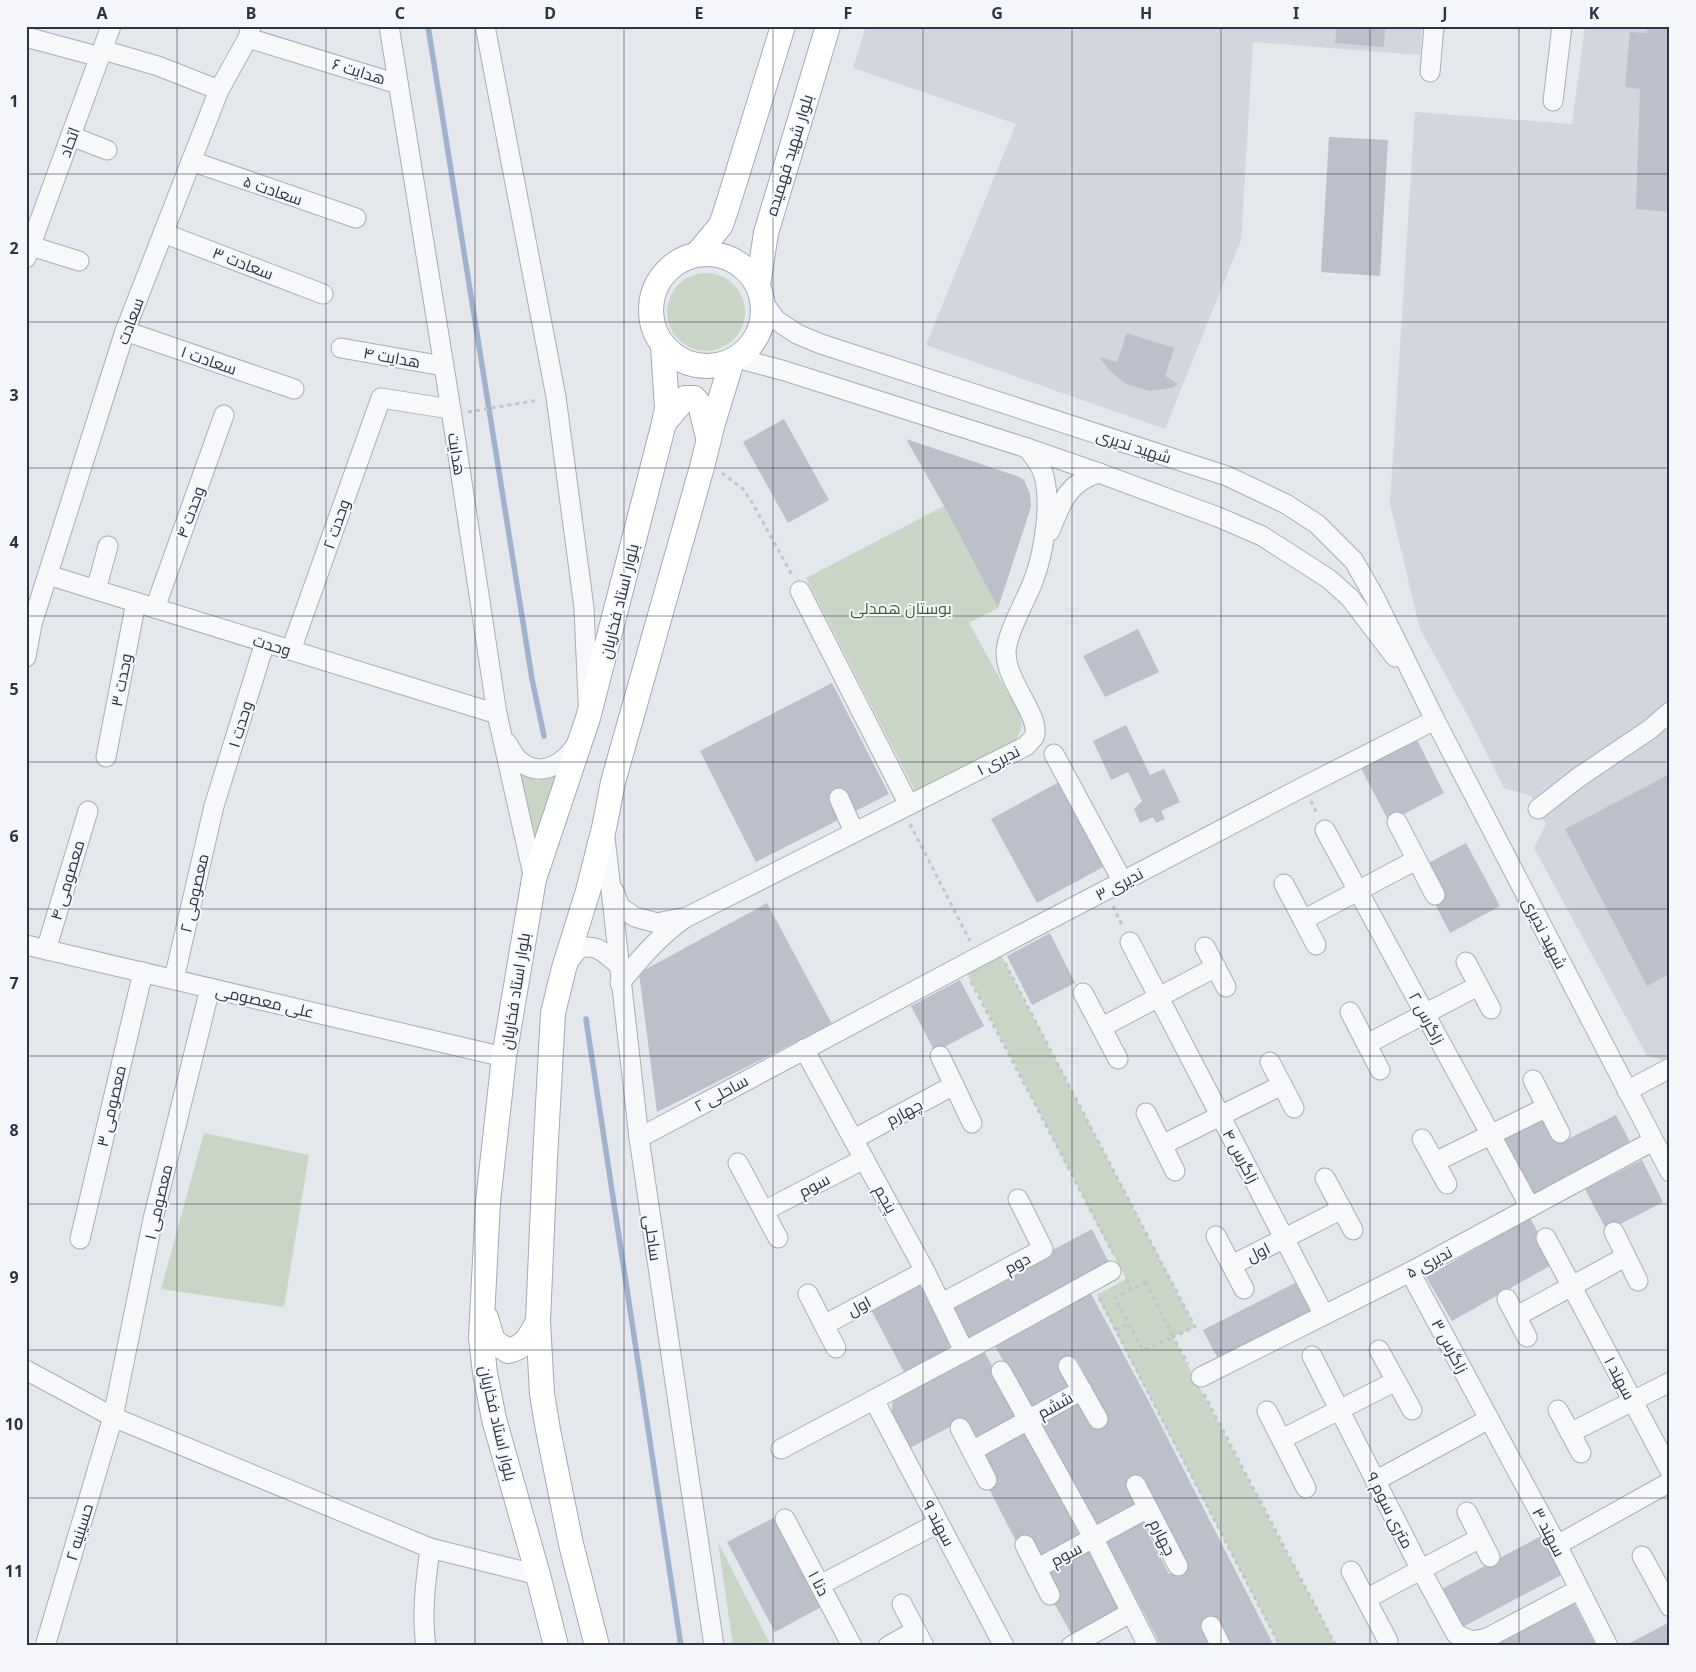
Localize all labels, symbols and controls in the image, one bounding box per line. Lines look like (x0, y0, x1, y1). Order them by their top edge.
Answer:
text: A (96, 2, 108, 24)
text: B (246, 2, 256, 24)
text: C (395, 2, 405, 24)
text: D (544, 2, 556, 24)
text: E (695, 2, 704, 24)
text: F (844, 2, 852, 24)
text: G (991, 2, 1003, 24)
text: H (1140, 2, 1152, 24)
text: I (1293, 2, 1299, 24)
text: J (1440, 2, 1448, 24)
text: K (1589, 2, 1600, 24)
street label: هدایت ۶ (330, 52, 388, 90)
text: 1 (9, 90, 19, 112)
street label: بلوار شهید فهمیده (760, 92, 818, 218)
street label: اتحاد (53, 124, 85, 160)
street label: سعادت ۵ (240, 170, 306, 210)
text: 2 (9, 237, 19, 259)
street label: سعادت ۳ (209, 241, 277, 285)
street label: سعادت (111, 294, 149, 348)
street label: سعادت ۱ (178, 340, 240, 380)
street label: هدایت ۴ (362, 341, 422, 373)
text: 3 (9, 384, 19, 406)
street label: شهید ندیری (1094, 424, 1174, 468)
street label: هدایت (443, 431, 471, 477)
street label: وحدت ۴ (170, 483, 210, 541)
street label: وحدت ۲ (317, 496, 355, 552)
text: 4 (9, 531, 19, 553)
street label: بلوار استاد فخاریان (594, 541, 644, 661)
park label: بوستان همدلی (850, 597, 952, 619)
street label: وحدت (250, 629, 294, 661)
street label: وحدت ۳ (105, 651, 137, 709)
text: 5 (9, 678, 19, 700)
street label: وحدت ۱ (222, 698, 258, 750)
street label: ندیری ۱ (973, 740, 1023, 780)
text: 6 (9, 825, 19, 847)
street label: معصومی ۴ (44, 837, 90, 923)
street label: معصومی ۲ (174, 851, 214, 935)
street label: ندیری ۳ (1091, 862, 1147, 906)
street label: شهید ندیری (1518, 893, 1572, 973)
street label: بلوار استاد فخاریان (495, 931, 535, 1051)
text: 7 (9, 972, 19, 994)
street label: علی معصومی (214, 979, 316, 1023)
street label: زاگرس ۲ (1404, 988, 1450, 1048)
street label: معصومی ۳ (91, 1063, 131, 1149)
street label: ساحلی ۲ (690, 1069, 752, 1117)
street label: چهارم (882, 1093, 927, 1132)
text: 8 (9, 1119, 19, 1141)
street label: زاگرس ۴ (1218, 1125, 1264, 1187)
street label: معصومی ۱ (139, 1162, 177, 1242)
street label: سوم (794, 1168, 834, 1203)
street label: پنجم (868, 1181, 903, 1218)
street label: ساحلی (639, 1214, 667, 1262)
street label: اول (1243, 1237, 1273, 1267)
street label: ندیری ۵ (1402, 1241, 1456, 1283)
street label: دوم (1000, 1247, 1034, 1280)
text: 9 (9, 1266, 19, 1288)
street label: اول (843, 1291, 875, 1321)
street label: زاگرس ۳ (1427, 1315, 1473, 1377)
street label: سهند ۱ (1599, 1352, 1641, 1404)
street label: بلوار استاد فخاریان (474, 1363, 522, 1483)
street label: ششم (1033, 1386, 1077, 1425)
text: 10 (5, 1413, 23, 1435)
street label: ۹ متری سوم (1360, 1468, 1419, 1553)
street label: سهند ۹ (918, 1496, 960, 1550)
street label: حسینیه ۲ (60, 1501, 98, 1563)
street label: سهند ۳ (1527, 1504, 1571, 1560)
street label: چهارم (1144, 1515, 1182, 1560)
street label: سوم (1046, 1537, 1086, 1572)
text: 11 (5, 1560, 23, 1582)
street label: دنا ۱ (803, 1566, 835, 1600)

